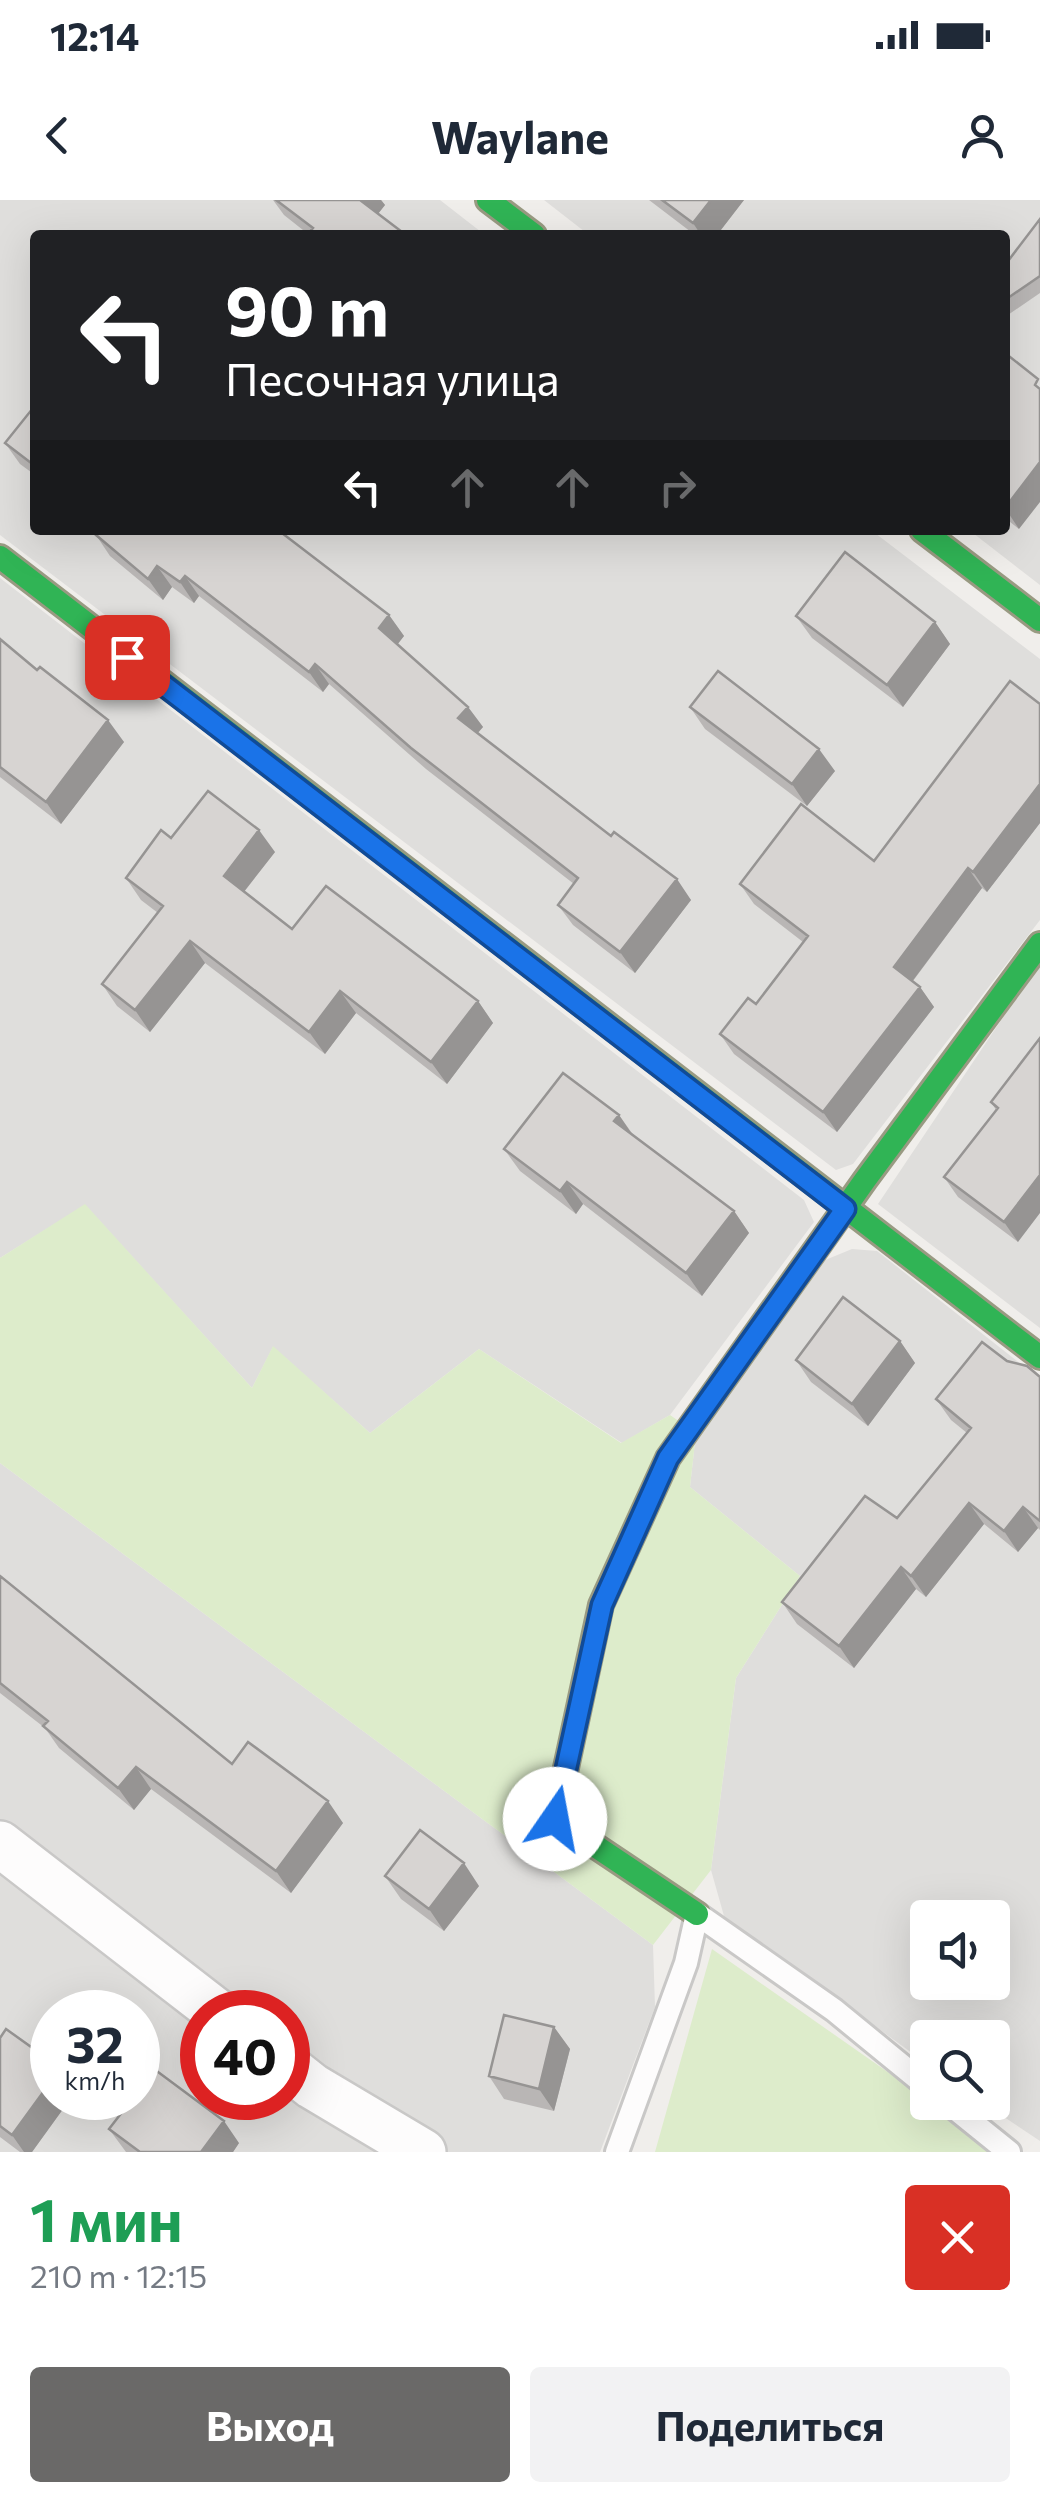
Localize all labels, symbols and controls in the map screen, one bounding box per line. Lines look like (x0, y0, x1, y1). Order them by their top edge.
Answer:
text: 12:14 (50, 12, 139, 59)
icon: back (30, 108, 85, 163)
text: Waylane (431, 108, 609, 163)
icon: person (955, 108, 1010, 163)
text: 90 m (225, 265, 389, 350)
icon: left (60, 270, 190, 400)
text: Песочная улица (225, 350, 560, 405)
icon: left (335, 460, 390, 515)
icon: ahead (440, 460, 495, 515)
icon: ahead (545, 460, 600, 515)
icon: right (650, 460, 705, 515)
pin (85, 615, 170, 700)
icon: arrive (100, 630, 155, 685)
position arrow (503, 1767, 607, 1871)
map controls (910, 1900, 1010, 2120)
button: sound (910, 1900, 1010, 2000)
speed limit sign: 40 (180, 1990, 310, 2120)
text: 32 (66, 2012, 124, 2073)
button: search (910, 2020, 1010, 2120)
text: km/h (65, 2065, 125, 2095)
text: 1 мин (30, 2181, 183, 2254)
button: close (905, 2185, 1010, 2290)
text: 210 m · 12:15 (30, 2255, 207, 2295)
button: Выход (30, 2367, 510, 2482)
button: Поделиться (530, 2367, 1010, 2482)

